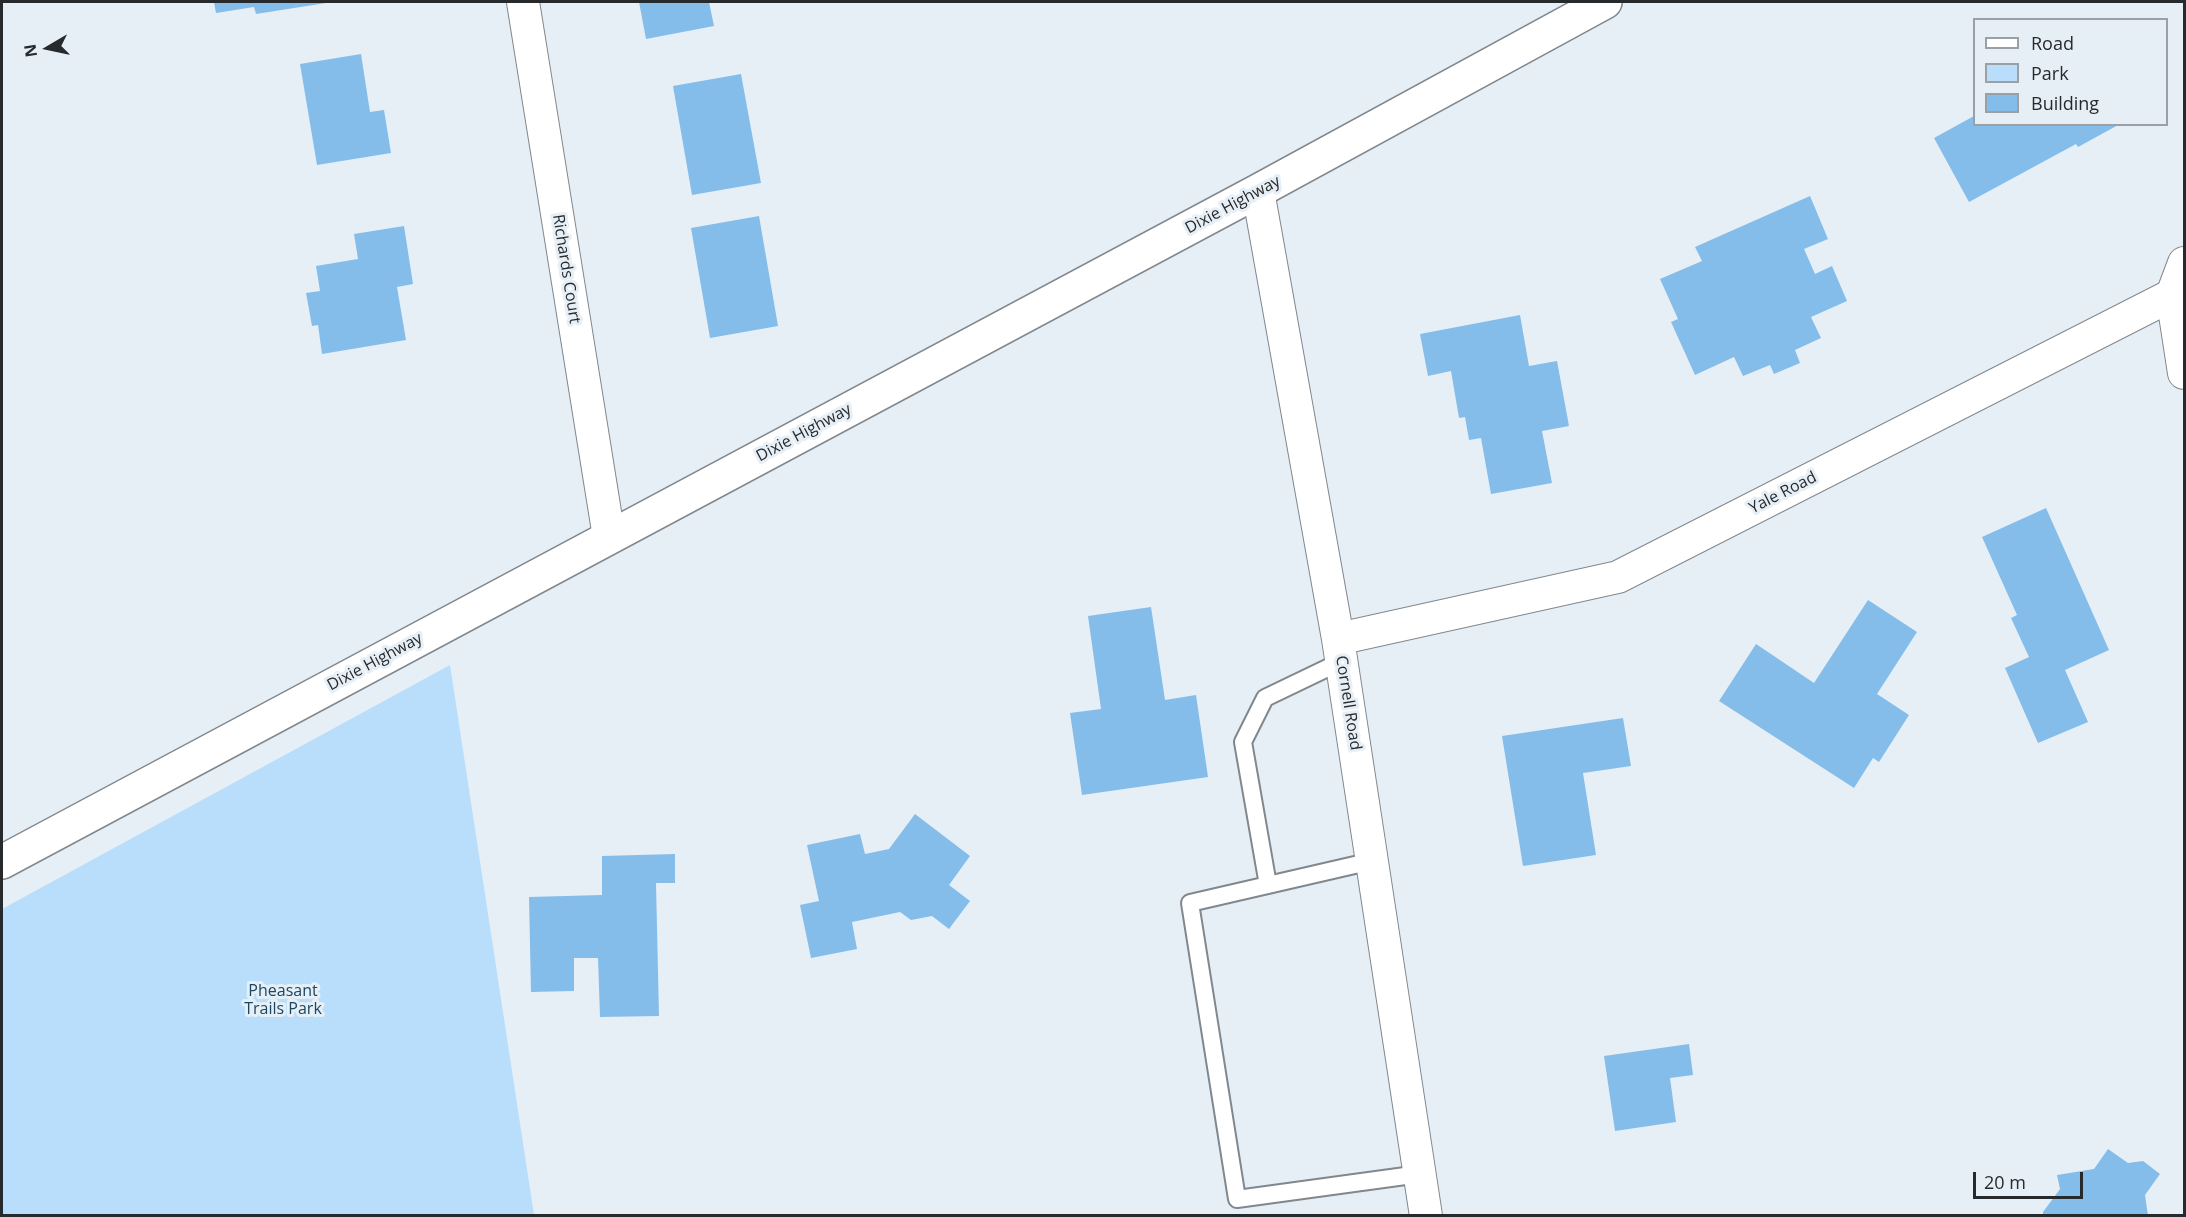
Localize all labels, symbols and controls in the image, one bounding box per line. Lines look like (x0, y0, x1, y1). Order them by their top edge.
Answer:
north arrow (18, 18, 78, 78)
legend (1973, 18, 2168, 126)
text: Road (2031, 31, 2074, 55)
text: N (18, 43, 42, 59)
text: Park (2031, 61, 2069, 85)
text: Building (2031, 91, 2099, 115)
street label: Dixie Highway (1182, 172, 1284, 238)
street label: Richards Court (548, 213, 584, 325)
street label: Dixie Highway (753, 400, 855, 466)
street label: Yale Road (1746, 468, 1820, 518)
street label: Dixie Highway (324, 629, 426, 695)
street label: Cornell Road (1331, 654, 1365, 752)
park label: Pheasant Trails Park (244, 981, 322, 1019)
scale bar (1976, 1160, 2086, 1198)
text: 20 m (1984, 1170, 2026, 1194)

